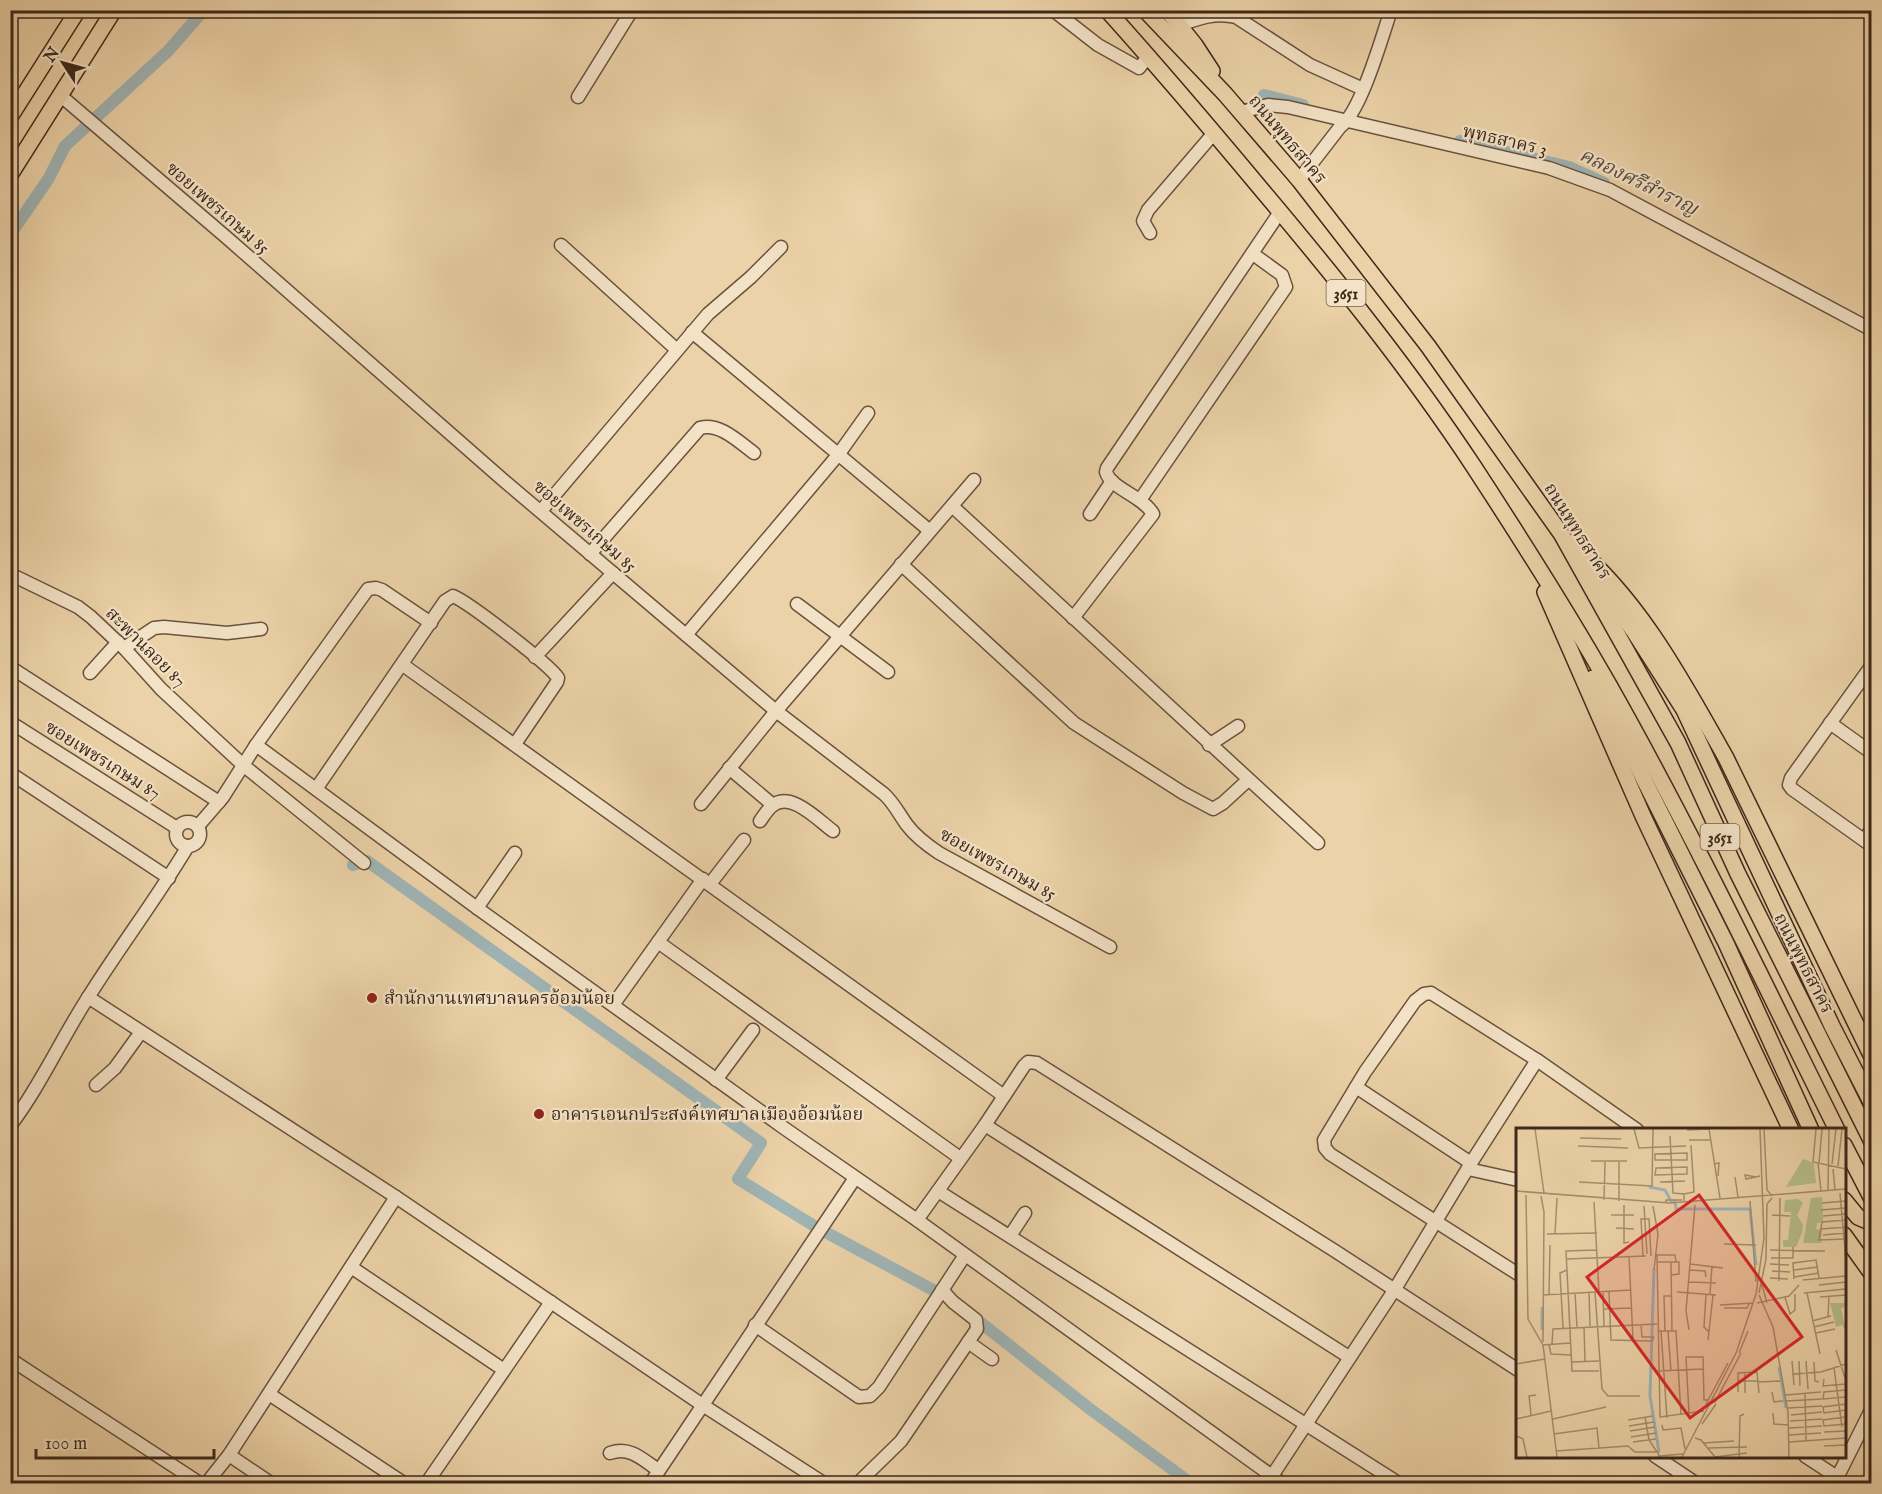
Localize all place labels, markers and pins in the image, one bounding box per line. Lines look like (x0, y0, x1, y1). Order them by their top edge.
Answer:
place label: สำนักงานเทศบาลนครอ้อมน้อย (384, 988, 615, 1011)
marker: สำนักงานเทศบาลนครอ้อมน้อย (365, 991, 379, 1005)
place label: อาคารเอนกประสงค์เทศบาลเมืองอ้อมน้อย (551, 1103, 863, 1127)
marker: อาคารเอนกประสงค์เทศบาลเมืองอ้อมน้อย (532, 1107, 546, 1121)

